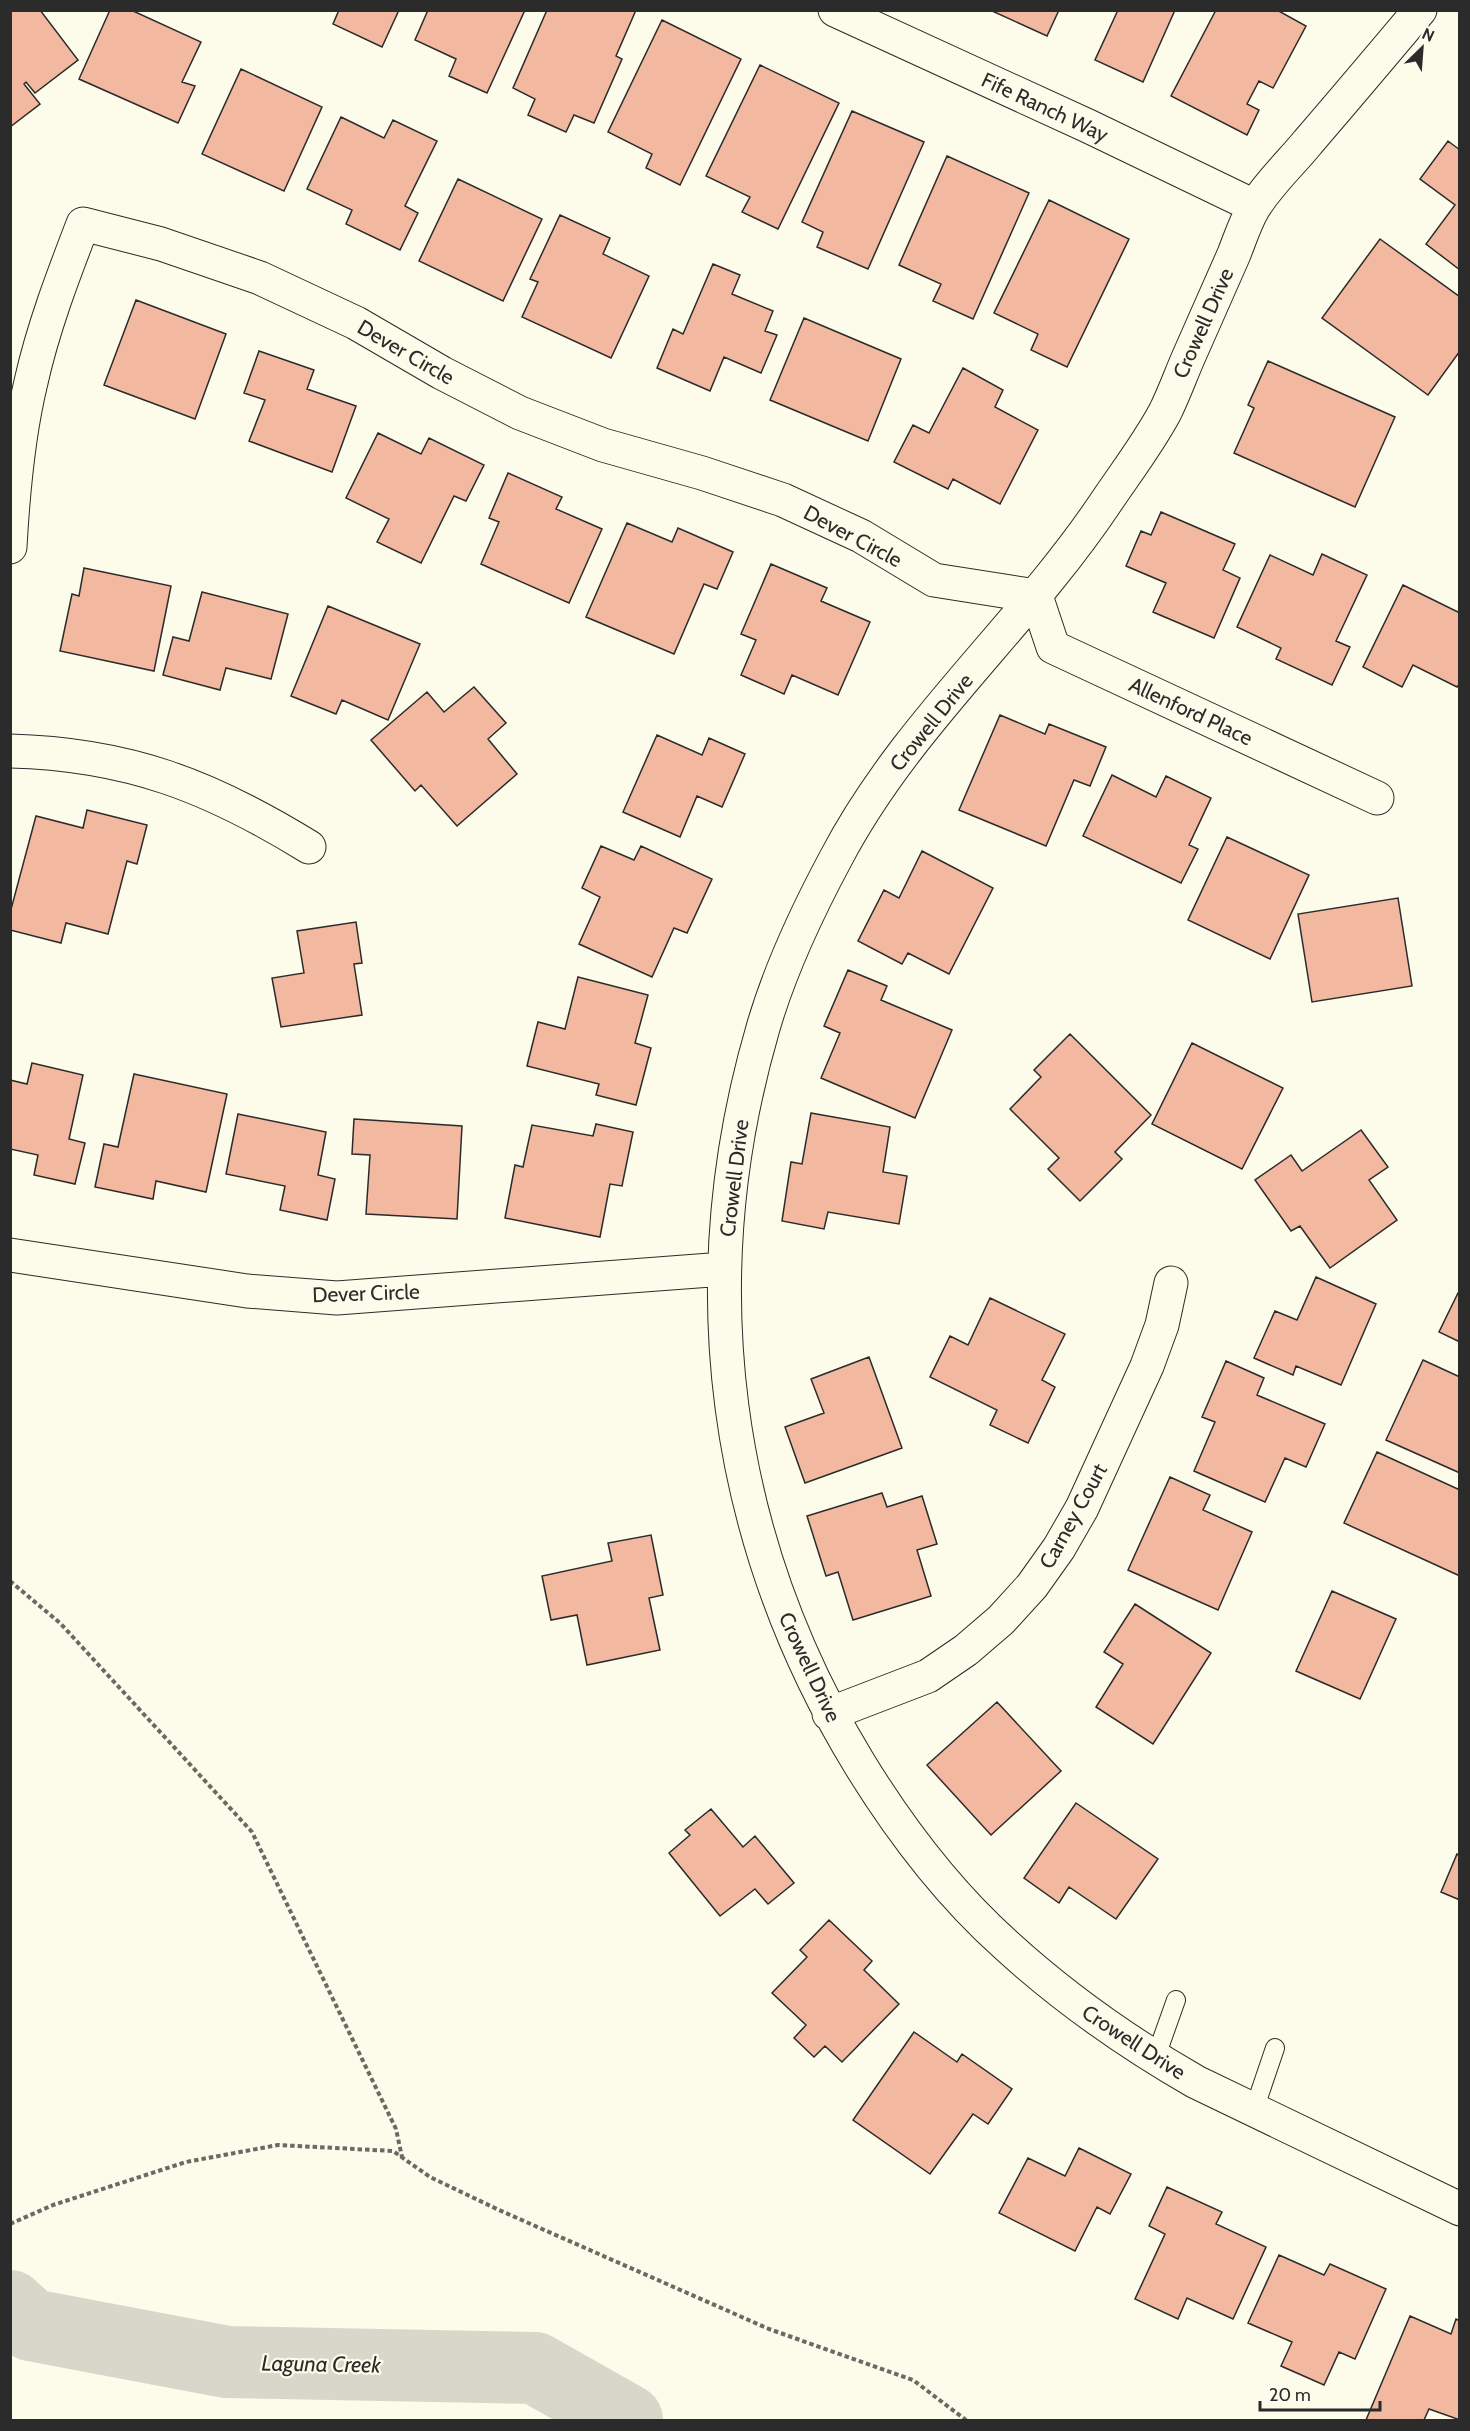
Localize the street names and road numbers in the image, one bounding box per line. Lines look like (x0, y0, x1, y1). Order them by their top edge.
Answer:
street label: Fife Ranch Way (978, 67, 1113, 147)
street label: Crowell Drive (1168, 264, 1239, 382)
street label: Dever Circle (353, 314, 459, 390)
street label: Dever Circle (800, 500, 907, 572)
street label: Crowell Drive (884, 668, 978, 776)
street label: Allenford Place (1125, 672, 1257, 751)
street label: Crowell Drive (714, 1118, 754, 1238)
street label: Dever Circle (312, 1279, 420, 1307)
street label: Carney Court (1034, 1459, 1112, 1573)
street label: Crowell Drive (774, 1608, 846, 1726)
street label: Crowell Drive (1078, 1999, 1191, 2085)

